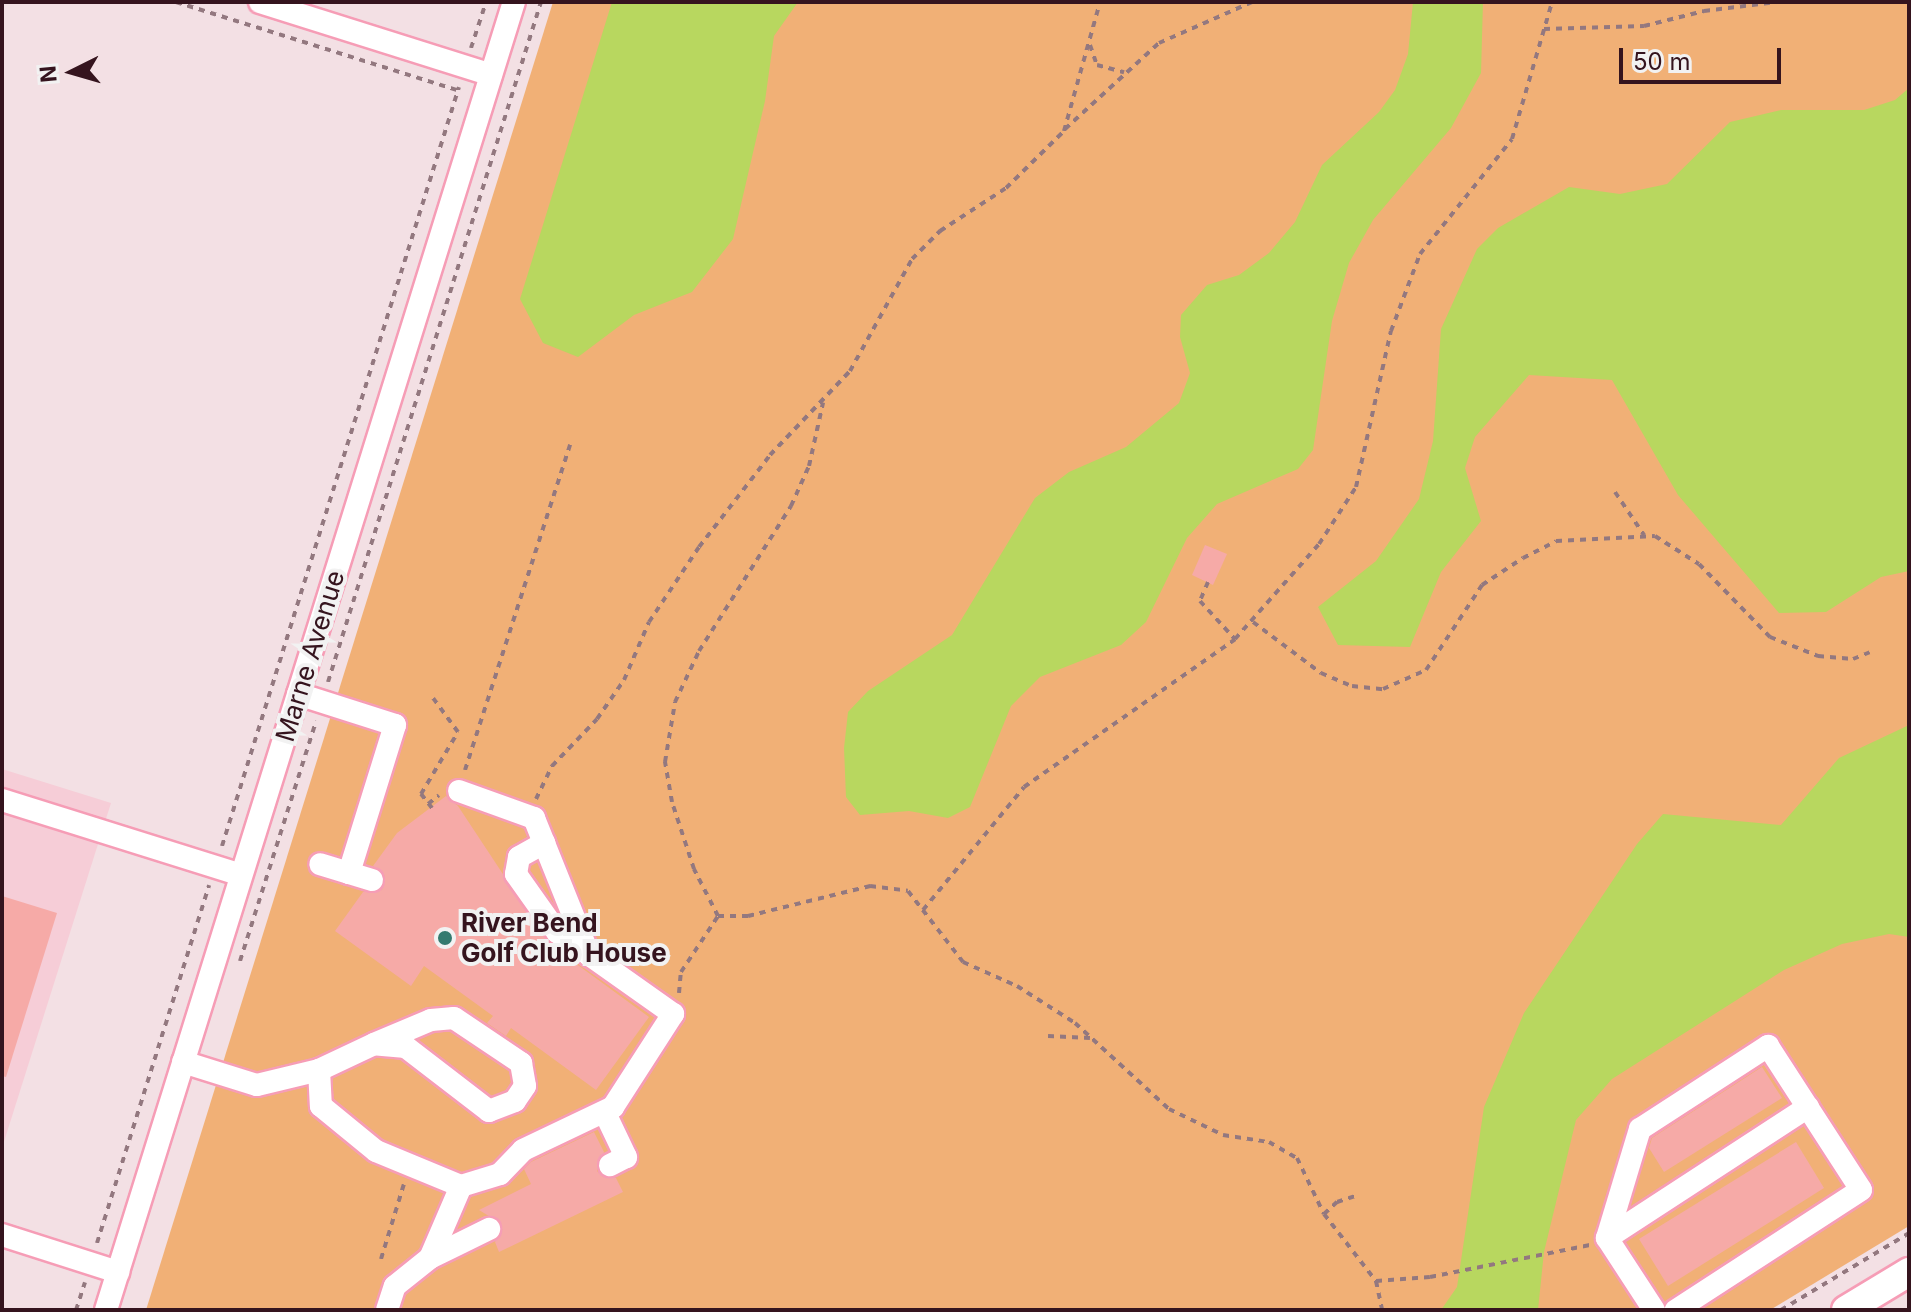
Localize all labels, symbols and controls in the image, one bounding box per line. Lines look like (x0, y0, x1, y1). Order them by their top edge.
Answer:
north arrow (32, 32, 112, 112)
scale bar (1623, 32, 1785, 82)
text: 50 m (1633, 47, 1691, 76)
text: N (34, 65, 62, 84)
street label: Marne Avenue (269, 567, 351, 745)
place label: River Bend Golf Club House (461, 907, 667, 968)
marker: River Bend Golf Club House (436, 929, 454, 947)

